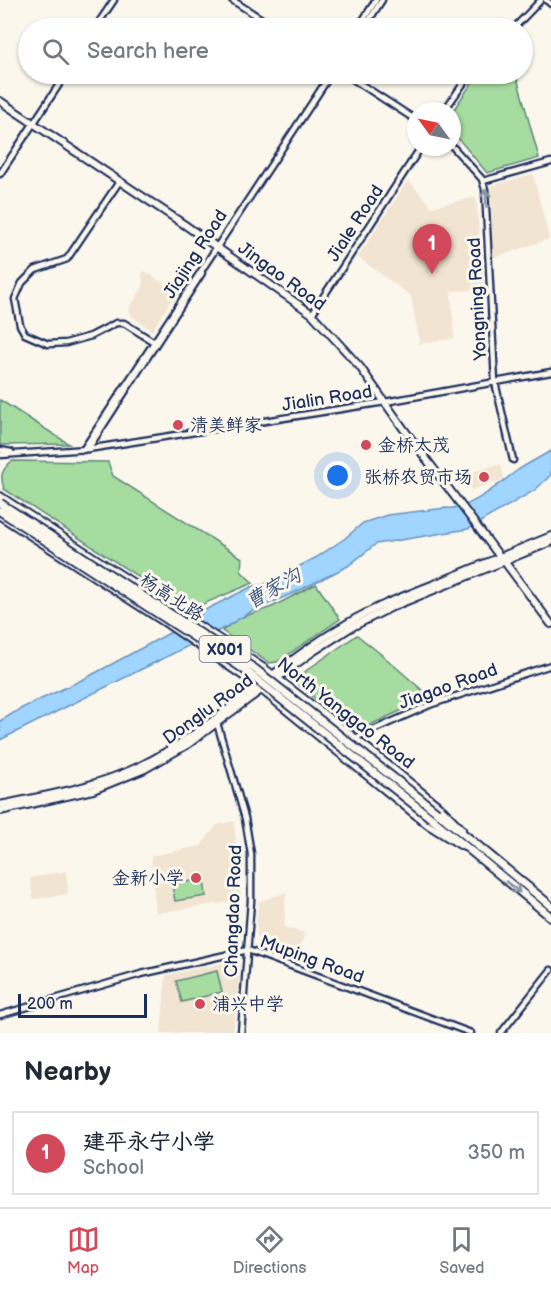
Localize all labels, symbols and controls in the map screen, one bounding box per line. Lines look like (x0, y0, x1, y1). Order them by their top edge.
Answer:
search box (18, 18, 533, 84)
icon: search (39, 35, 72, 68)
text: Search here (87, 38, 209, 65)
north arrow (407, 102, 461, 156)
street label: Jiale Road (323, 181, 388, 266)
one-way arrow (480, 189, 491, 209)
street label: Jiajing Road (159, 206, 232, 303)
pin: 1 (412, 224, 452, 274)
street label: Yongning Road (464, 237, 491, 362)
street label: Jingao Road (234, 238, 330, 315)
street label: Jialin Road (281, 381, 374, 416)
place label: 清美鲜家 (190, 415, 262, 436)
marker: 清美鲜家 (171, 418, 185, 432)
place label: 金桥太茂 (378, 435, 450, 456)
marker: 金桥太茂 (359, 438, 373, 452)
your location (323, 461, 352, 490)
place label: 张桥农贸市场 (364, 467, 472, 488)
marker: 张桥农贸市场 (477, 470, 491, 484)
water label: 曹家沟 (242, 562, 307, 614)
street label: 杨高北路 (136, 569, 208, 626)
road number: X001 (200, 636, 250, 662)
street label: North Yanggao Road (273, 653, 419, 774)
street label: Jiagao Road (396, 659, 500, 714)
street label: Donglu Road (159, 670, 257, 749)
street label: Changdao Road (221, 844, 246, 978)
place label: 金新小学 (112, 868, 184, 889)
marker: 金新小学 (189, 871, 203, 885)
one-way arrow (505, 880, 521, 893)
street label: Muping Road (257, 931, 367, 988)
scale bar (18, 991, 147, 1018)
place label: 浦兴中学 (212, 994, 284, 1015)
text: 200 m (27, 995, 73, 1014)
marker: 浦兴中学 (193, 997, 207, 1011)
text: Nearby (24, 1057, 111, 1088)
text: 建平永宁小学 (83, 1129, 215, 1156)
text: 1 (41, 1141, 50, 1165)
text: 350 m (468, 1141, 525, 1165)
text: School (83, 1156, 144, 1180)
tab: Map (67, 1223, 100, 1278)
tab: Directions (233, 1223, 306, 1278)
tab: Saved (439, 1223, 484, 1278)

